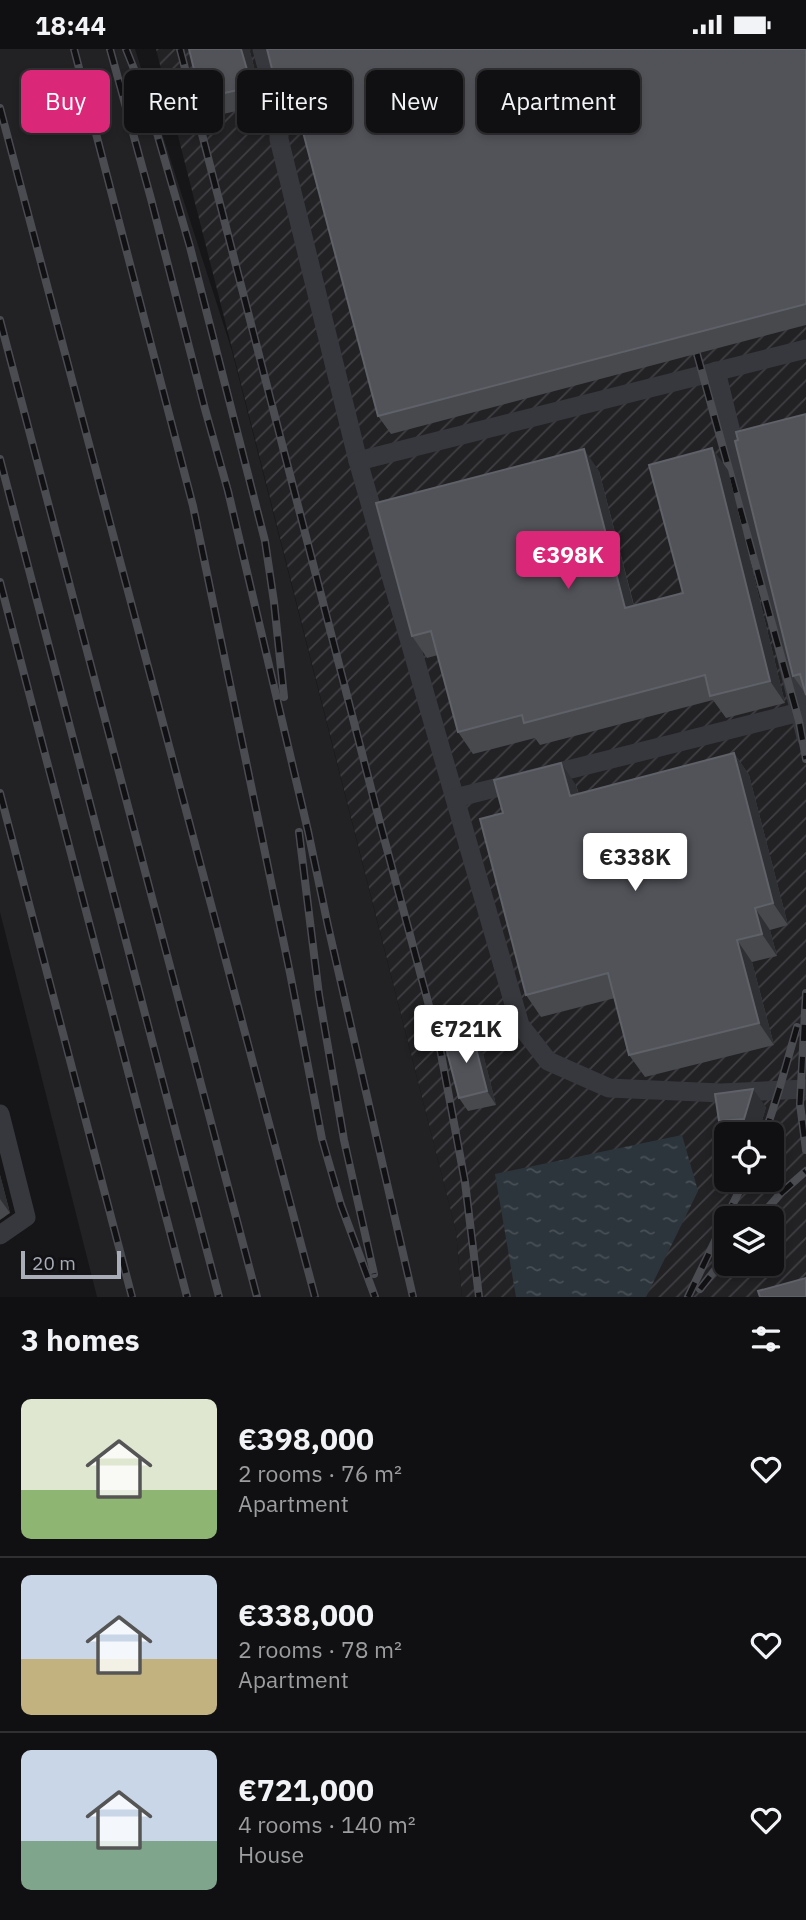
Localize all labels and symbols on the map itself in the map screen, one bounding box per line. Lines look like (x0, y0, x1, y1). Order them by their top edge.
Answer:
pin: €398K (519, 531, 617, 591)
pin: €338K (586, 833, 684, 893)
pin: €721K (417, 1005, 515, 1065)
scale bar (21, 1248, 121, 1280)

